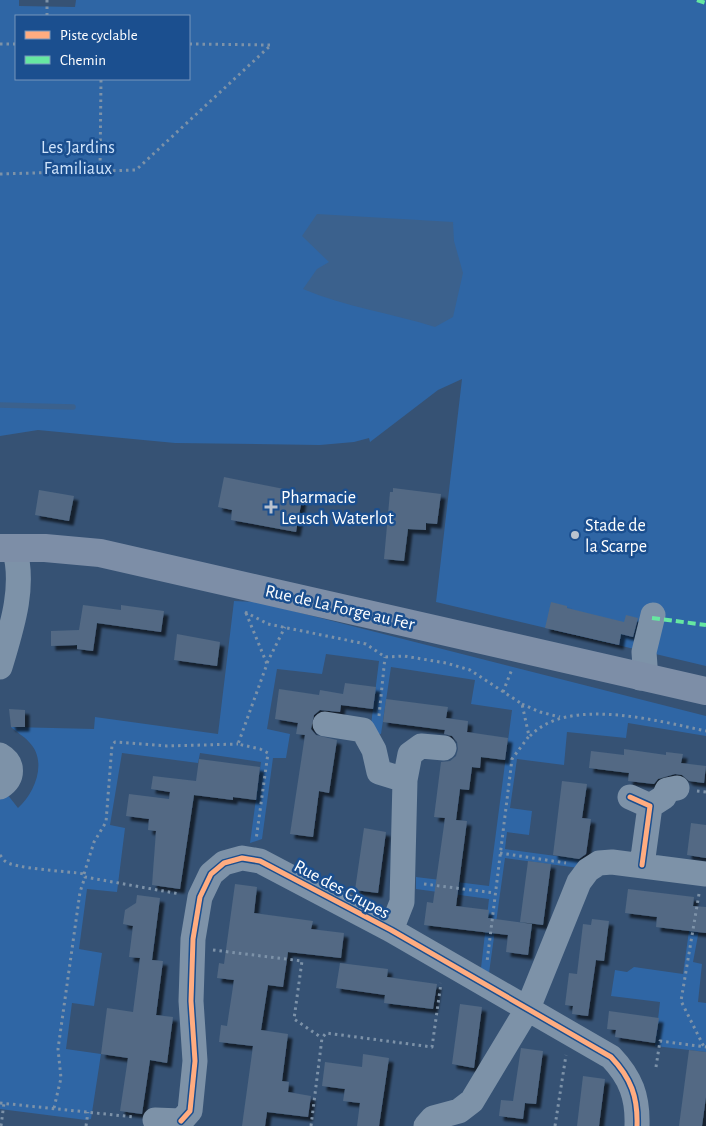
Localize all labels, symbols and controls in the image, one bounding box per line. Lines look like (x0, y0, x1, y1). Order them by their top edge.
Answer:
legend (15, 15, 190, 80)
text: Piste cyclable (60, 28, 138, 43)
text: Chemin (60, 53, 106, 68)
park label: Les Jardins Familiaux (41, 139, 115, 178)
place label: Pharmacie Leusch Waterlot (281, 489, 394, 528)
marker: Pharmacie Leusch Waterlot (265, 501, 277, 513)
place label: Stade de la Scarpe (585, 517, 647, 556)
marker: Stade de la Scarpe (569, 529, 581, 541)
street label: Rue de La Forge au Fer (263, 582, 416, 634)
street label: Rue des Crupes (291, 857, 392, 923)

